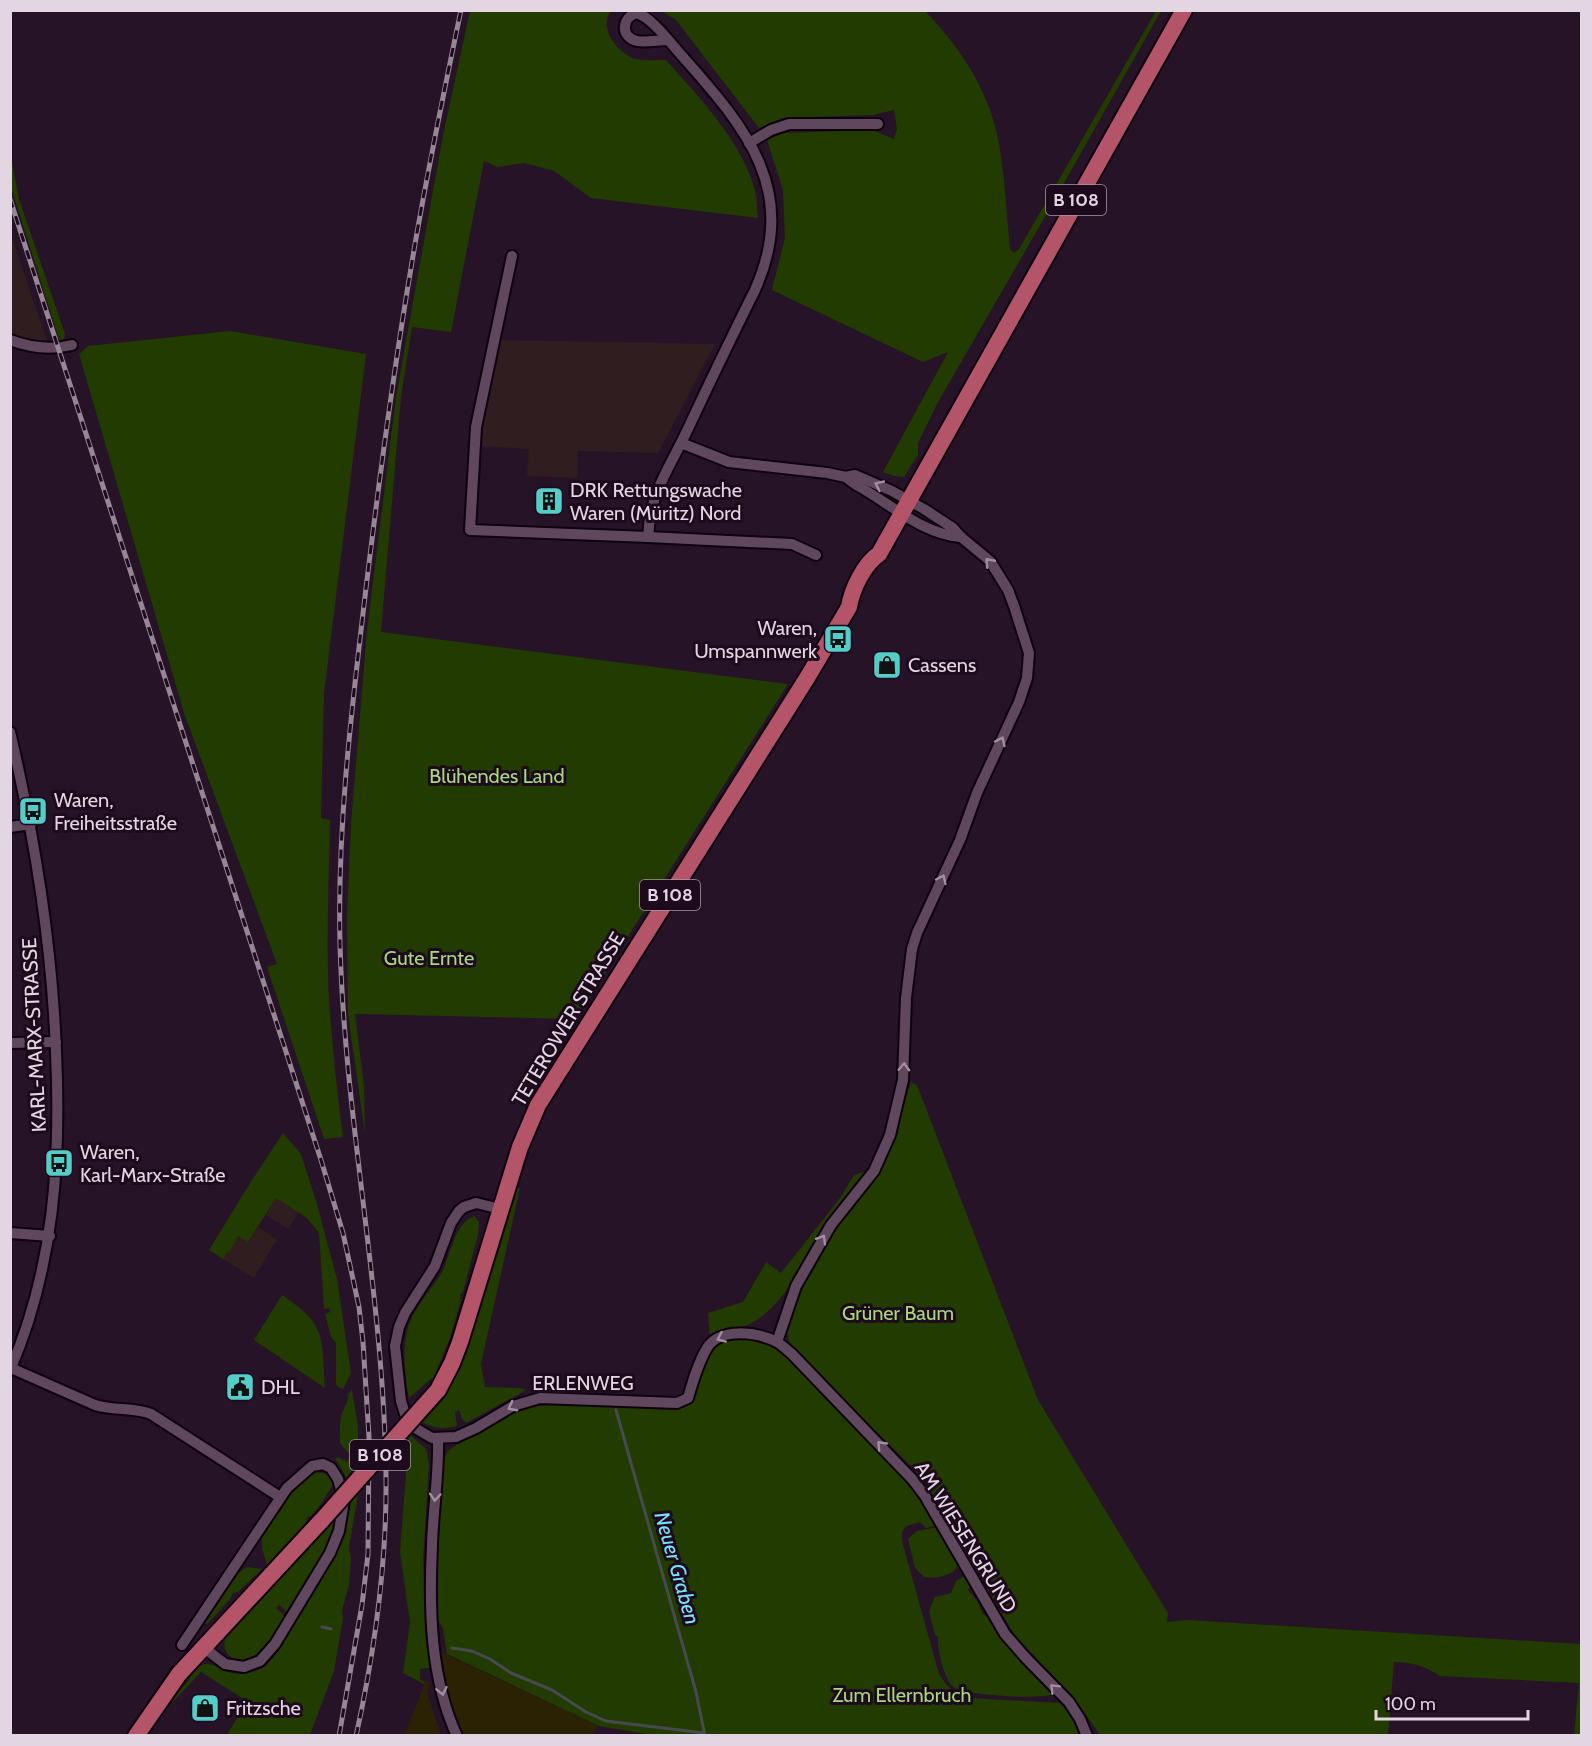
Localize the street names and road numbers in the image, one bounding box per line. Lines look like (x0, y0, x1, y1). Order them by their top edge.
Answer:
road number: B 108 (1046, 185, 1106, 215)
road number: B 108 (640, 880, 700, 910)
street label: TETEROWER STRASSE (507, 928, 629, 1110)
street label: KARL-MARX-STRASSE (17, 937, 51, 1133)
street label: ERLENWEG (532, 1371, 634, 1395)
road number: B 108 (350, 1440, 410, 1470)
street label: AM WIESENGRUND (910, 1457, 1022, 1617)

